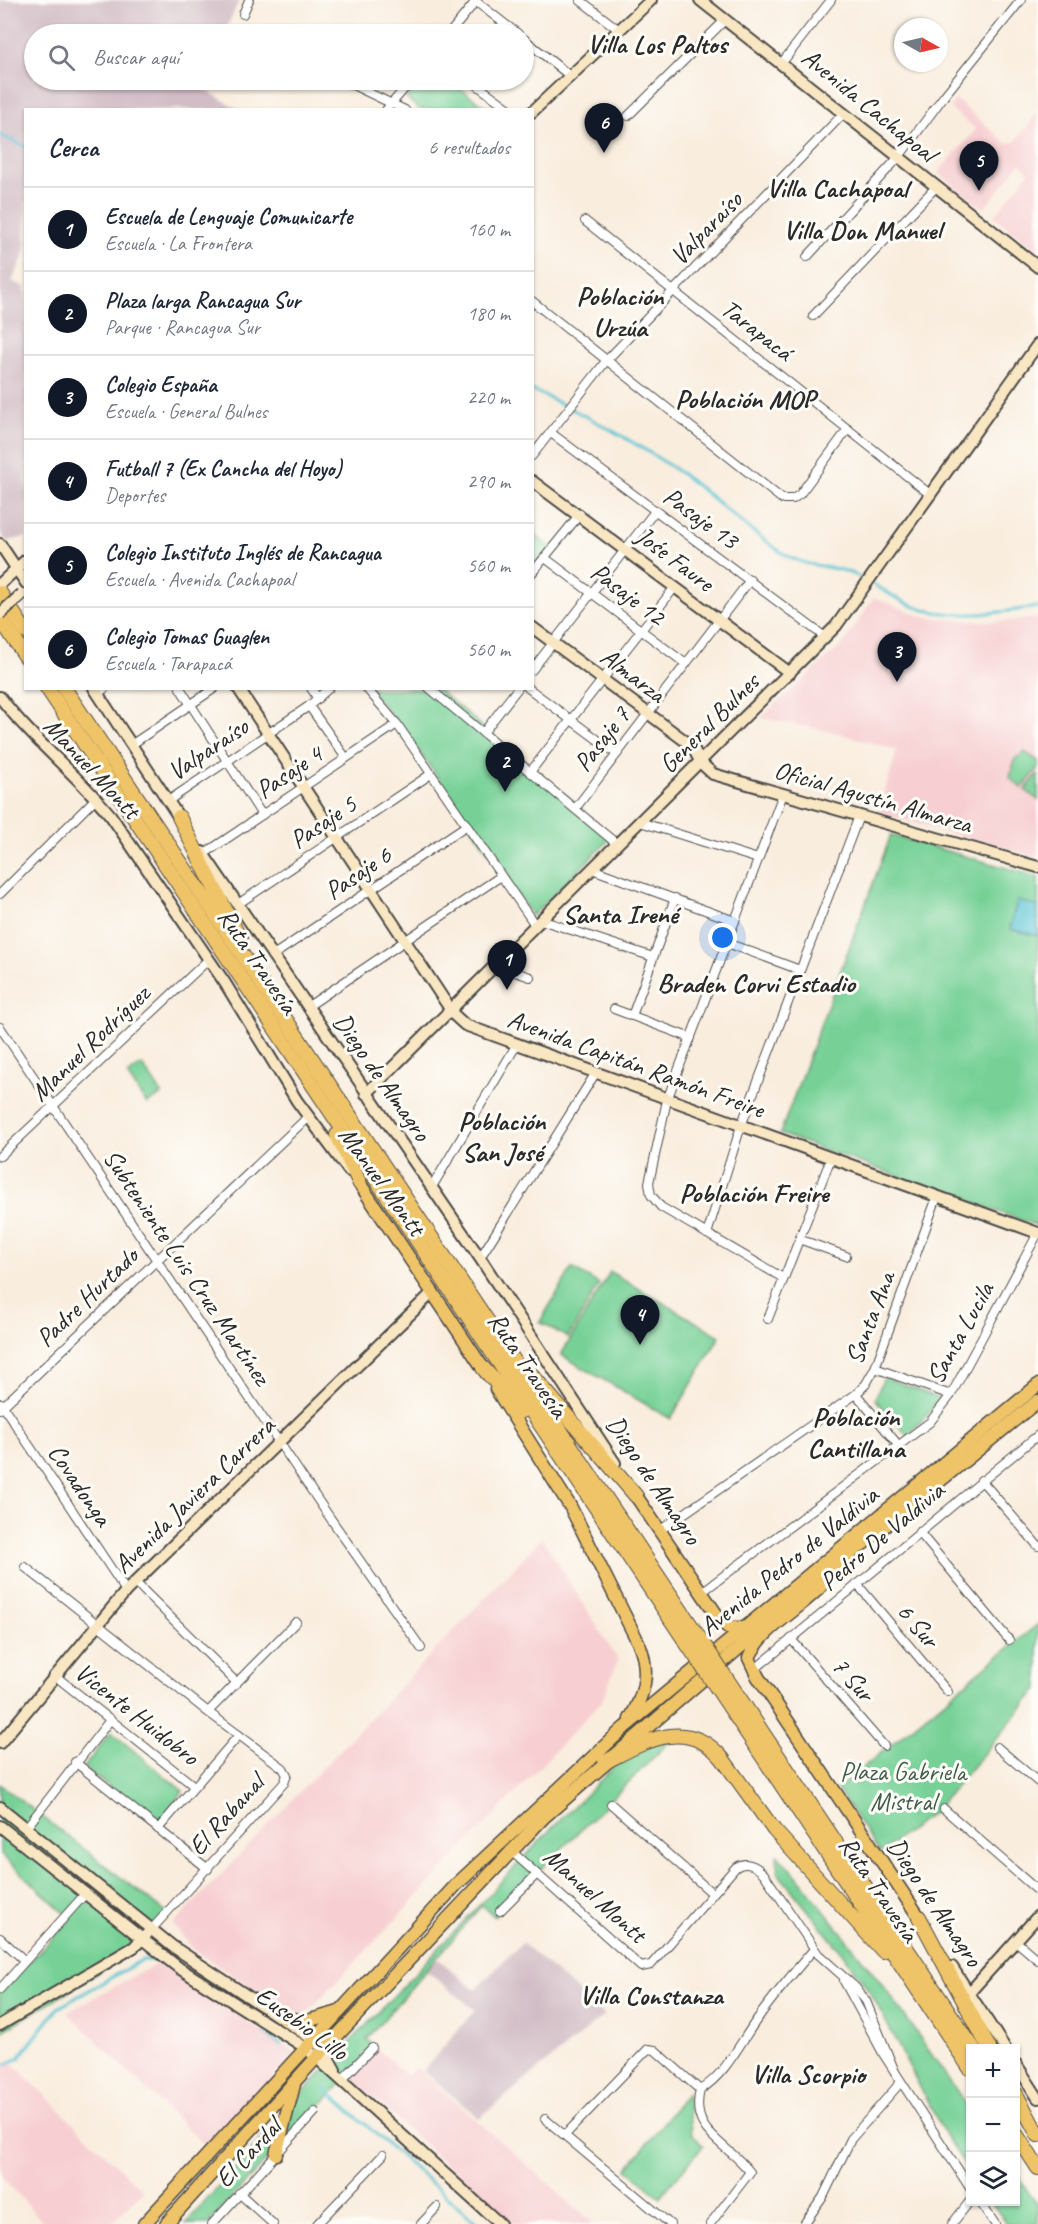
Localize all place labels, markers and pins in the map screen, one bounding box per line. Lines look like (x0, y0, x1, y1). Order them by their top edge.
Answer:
pin: 6 (584, 104, 624, 153)
pin: 5 (960, 142, 998, 191)
pin: 3 (878, 632, 916, 682)
pin: 2 (486, 742, 524, 792)
pin: 1 (488, 940, 526, 990)
pin: 4 (620, 1296, 660, 1345)

